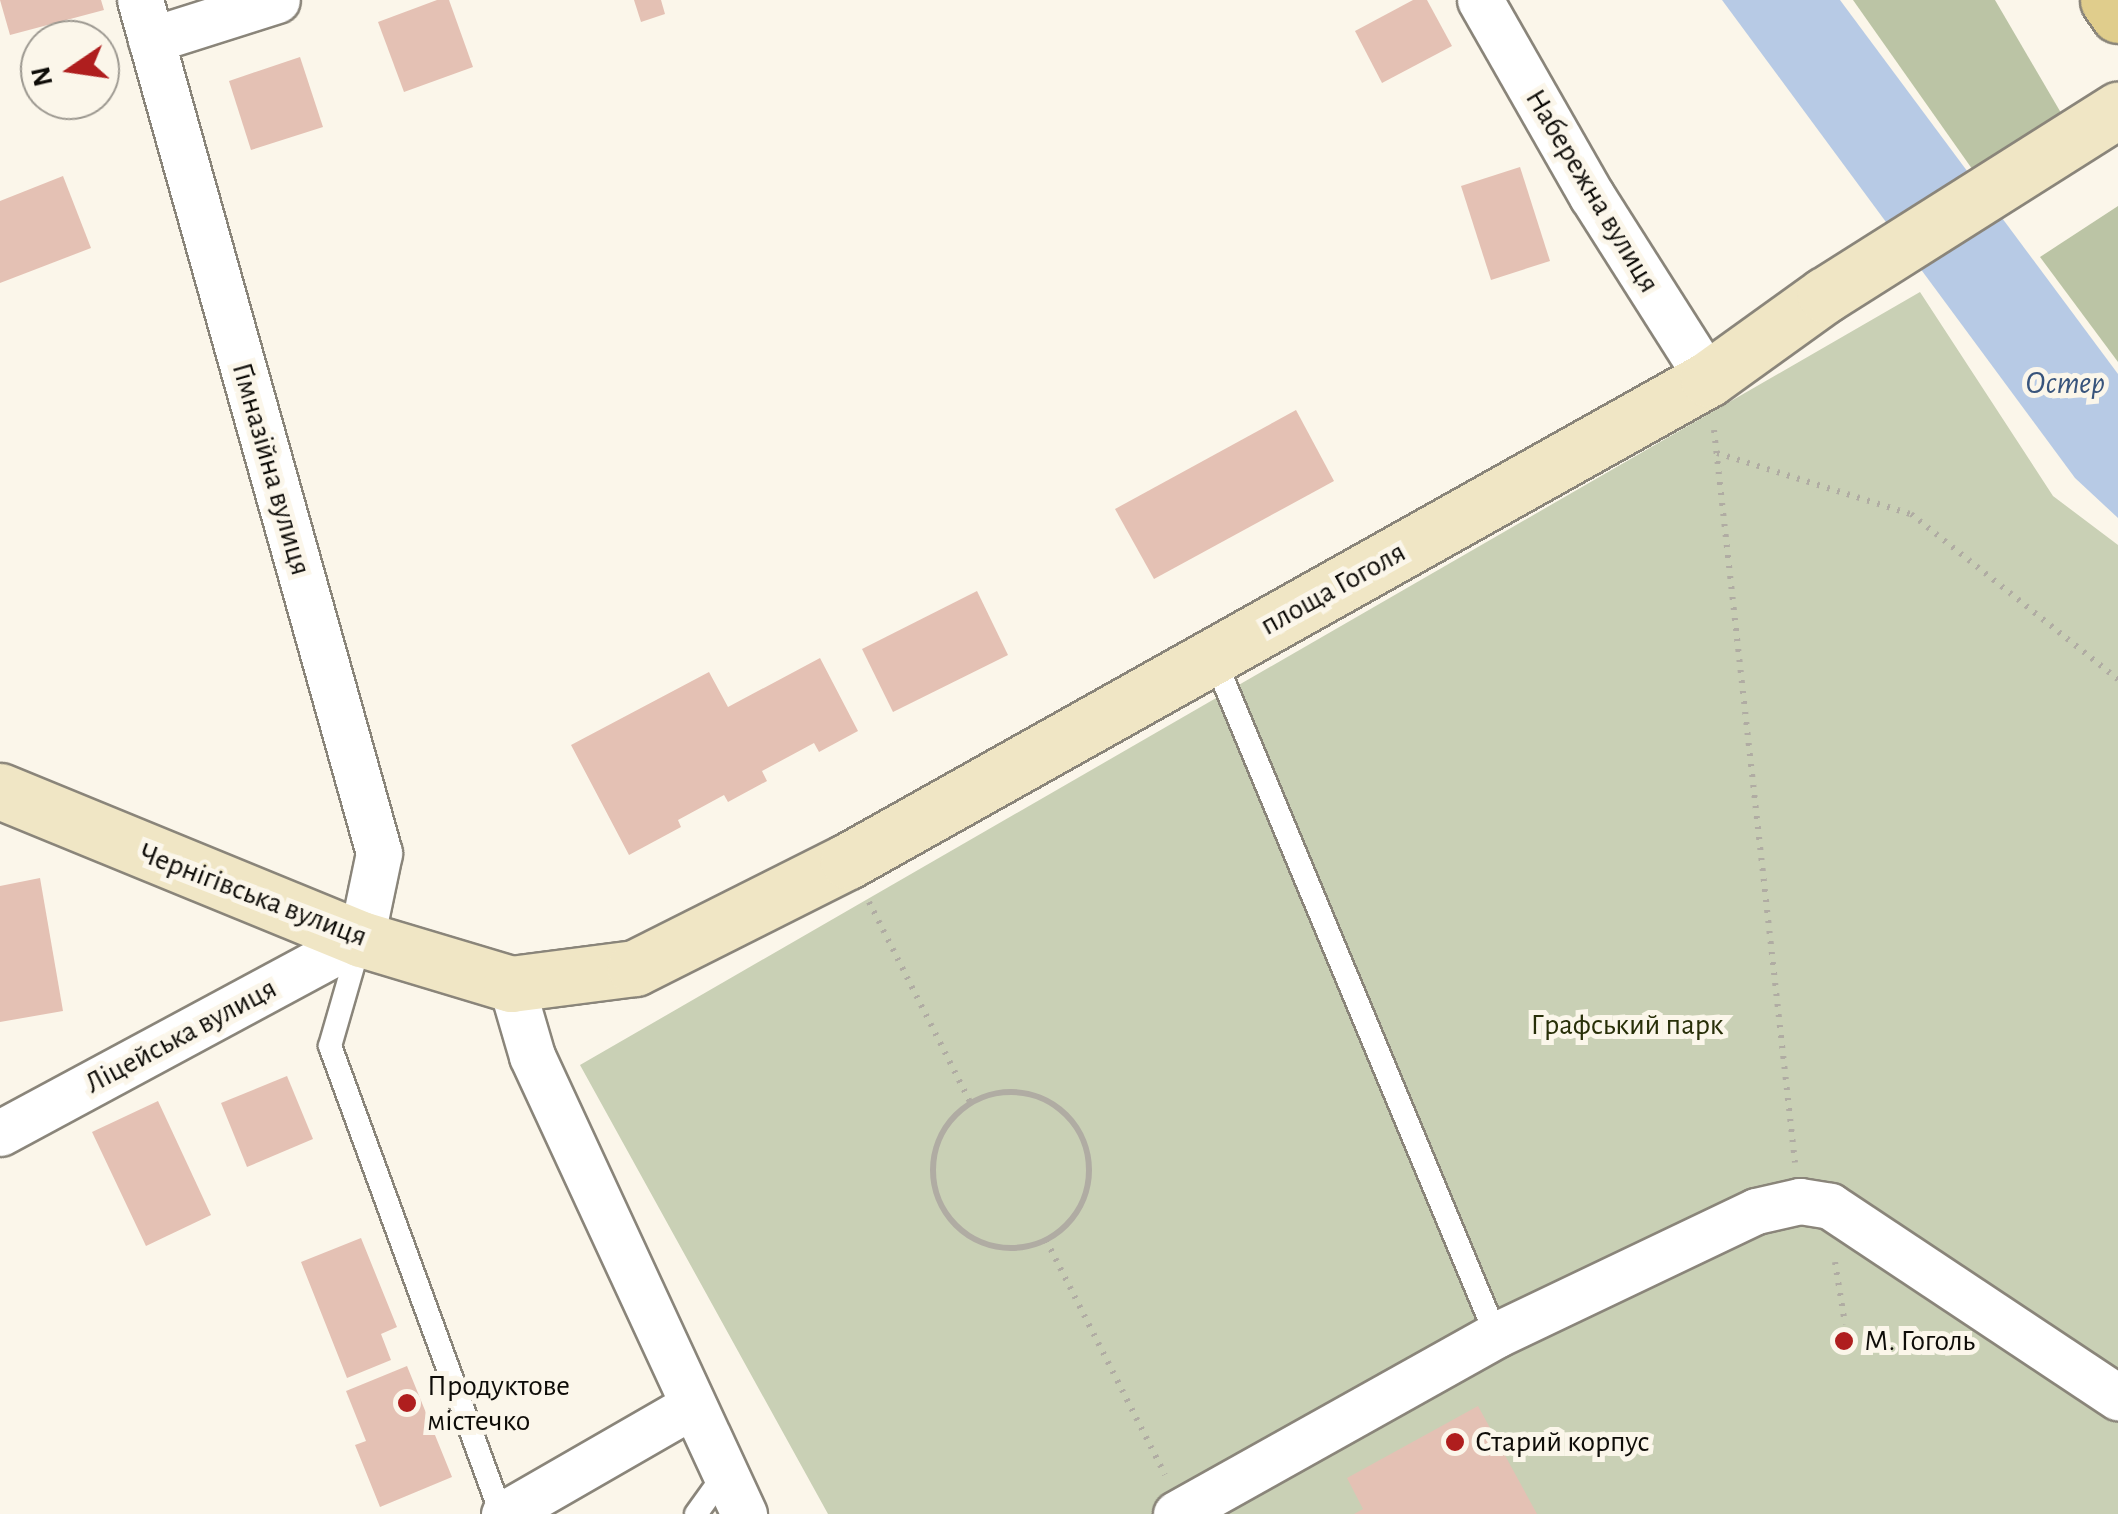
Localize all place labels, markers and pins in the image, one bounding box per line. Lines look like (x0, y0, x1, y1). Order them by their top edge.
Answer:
place label: М. Гоголь (1864, 1323, 1975, 1359)
marker: М. Гоголь (1833, 1330, 1855, 1352)
place label: Продуктове містечко (427, 1368, 570, 1438)
marker: Продуктове містечко (396, 1392, 418, 1414)
place label: Старий корпус (1475, 1424, 1650, 1460)
marker: Старий корпус (1444, 1431, 1466, 1453)

